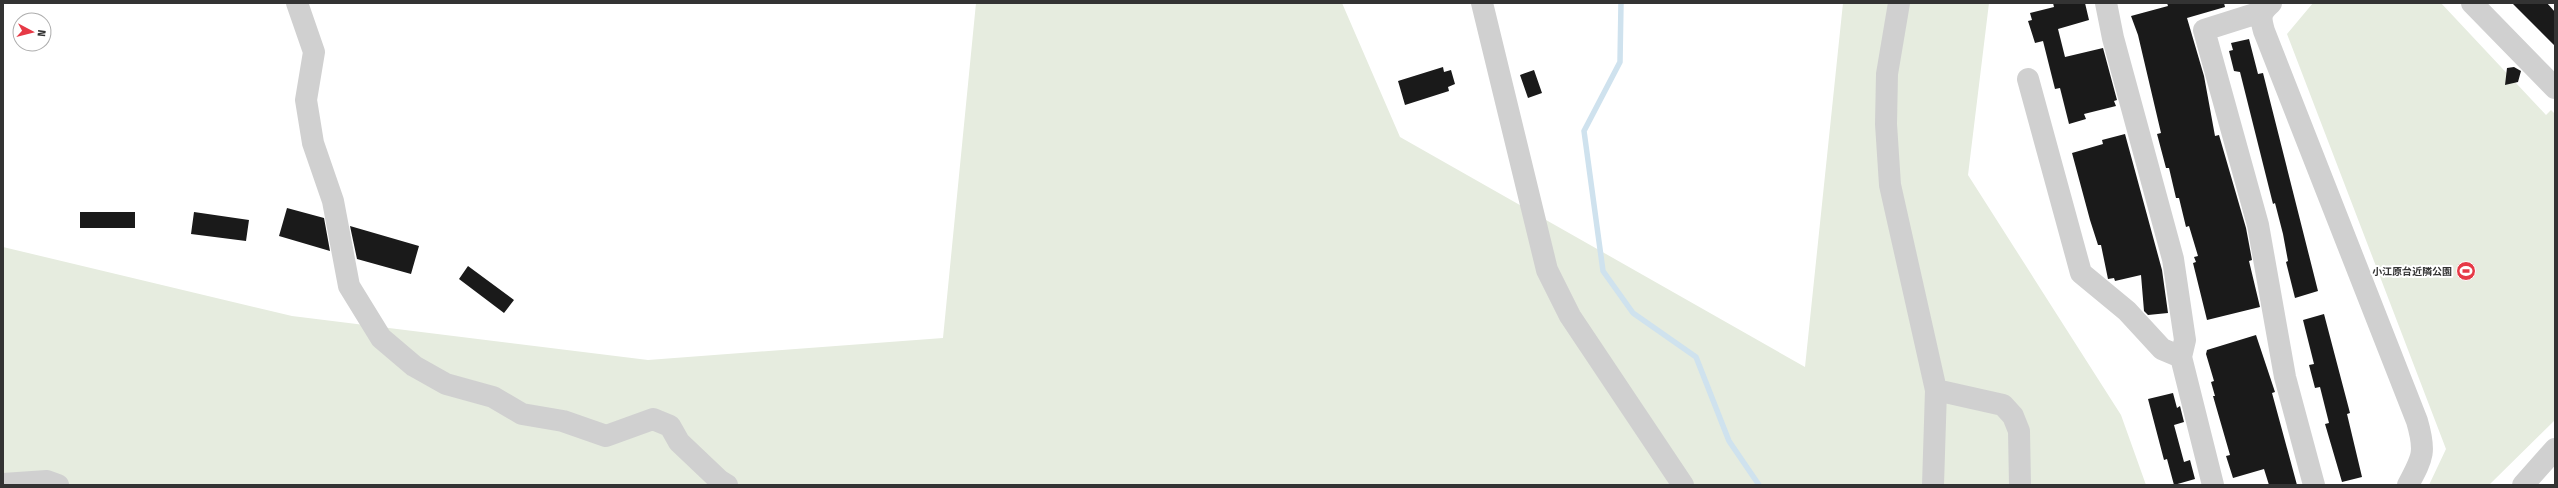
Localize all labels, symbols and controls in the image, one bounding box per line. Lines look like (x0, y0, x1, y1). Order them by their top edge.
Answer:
north arrow (12, 12, 52, 52)
text: N (35, 29, 48, 37)
sports icon: 小江原台近隣公園 (2455, 260, 2477, 282)
place label: 小江原台近隣公園 (2372, 266, 2452, 278)

